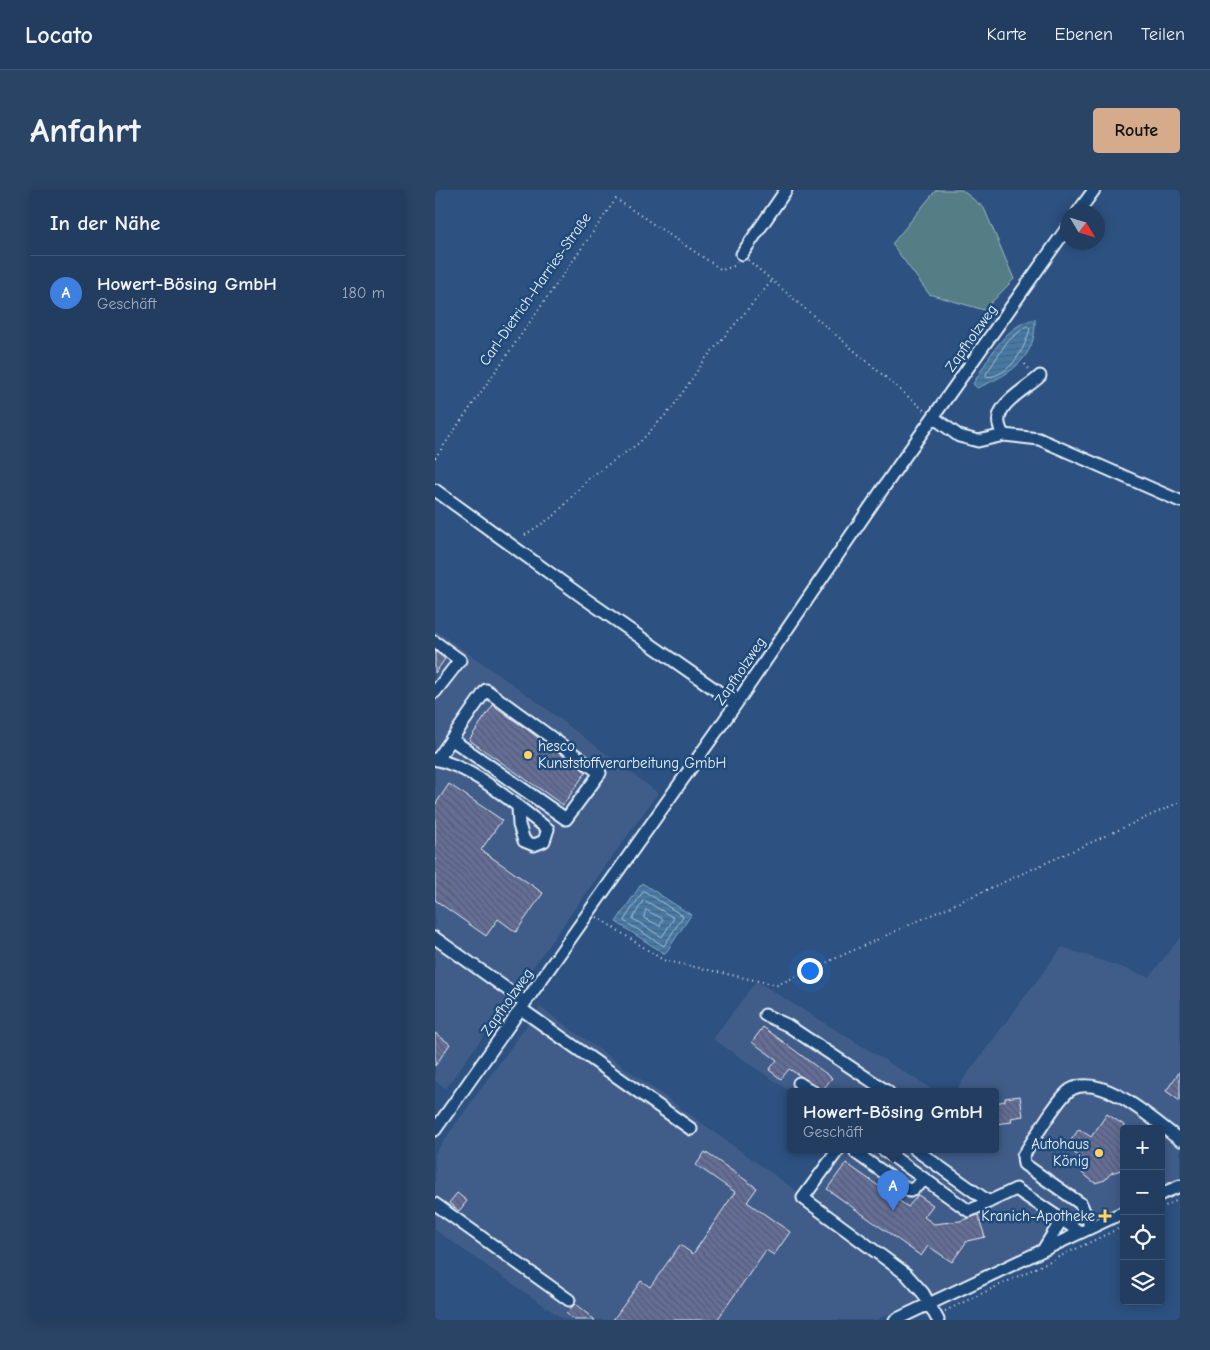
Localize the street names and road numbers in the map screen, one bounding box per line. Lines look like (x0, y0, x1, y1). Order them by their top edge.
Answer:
street label: Carl-Dietrich-Harries-Straße (475, 209, 595, 369)
street label: Zapfholzweg (941, 301, 1001, 375)
street label: Zapfholzweg (711, 633, 769, 709)
street label: Zapfholzweg (477, 965, 537, 1039)

